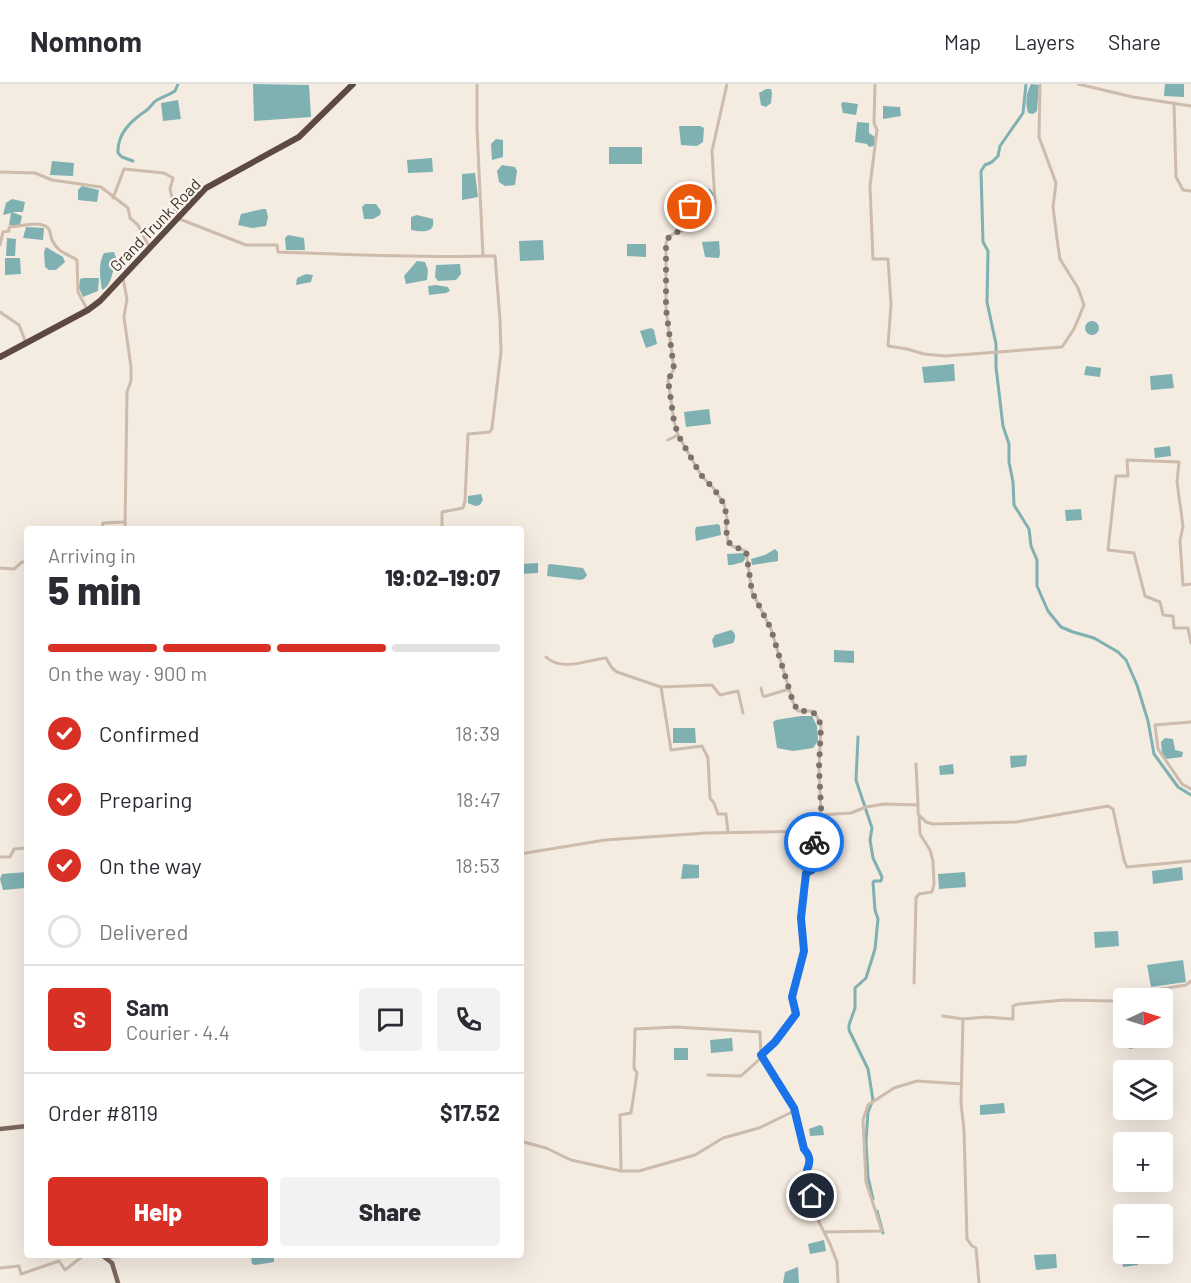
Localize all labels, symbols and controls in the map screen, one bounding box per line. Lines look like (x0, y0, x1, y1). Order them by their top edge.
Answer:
text: Nomnom (30, 24, 142, 58)
text: Map (944, 29, 981, 54)
text: Layers (1014, 29, 1075, 54)
text: Share (1108, 29, 1161, 54)
street label: Grand Trunk Road (105, 174, 204, 275)
pin (664, 181, 715, 232)
icon: bag (673, 190, 706, 223)
text: Arriving in (48, 543, 136, 567)
text: 19:02–19:07 (385, 564, 500, 590)
text: 5 min (48, 566, 141, 613)
text: On the way · 900 m (48, 661, 207, 685)
icon: check (48, 717, 81, 750)
text: Confirmed (99, 720, 199, 746)
text: 18:39 (455, 721, 500, 745)
icon: check (48, 783, 81, 816)
text: Preparing (99, 786, 192, 812)
text: 18:47 (456, 787, 500, 811)
courier (784, 812, 844, 872)
icon: bike (798, 826, 831, 859)
icon: check (48, 849, 81, 882)
text: On the way (99, 852, 202, 878)
text: 18:53 (455, 853, 500, 877)
text: Delivered (99, 918, 188, 944)
button: chat (359, 988, 422, 1051)
button: phone (437, 988, 500, 1051)
north arrow (1113, 988, 1173, 1048)
map controls (1113, 988, 1173, 1264)
text: Sam (126, 994, 169, 1020)
text: S (73, 1006, 86, 1032)
text: Courier · 4.4 (126, 1020, 230, 1044)
button: layers (1113, 1060, 1173, 1120)
text: Order #8119 (48, 1099, 158, 1125)
text: $17.52 (440, 1099, 500, 1125)
button: + (1113, 1132, 1173, 1192)
pin (786, 1170, 837, 1221)
button: Help (48, 1177, 268, 1246)
button: Share (280, 1177, 500, 1246)
icon: home (795, 1179, 828, 1212)
button: − (1113, 1204, 1173, 1264)

